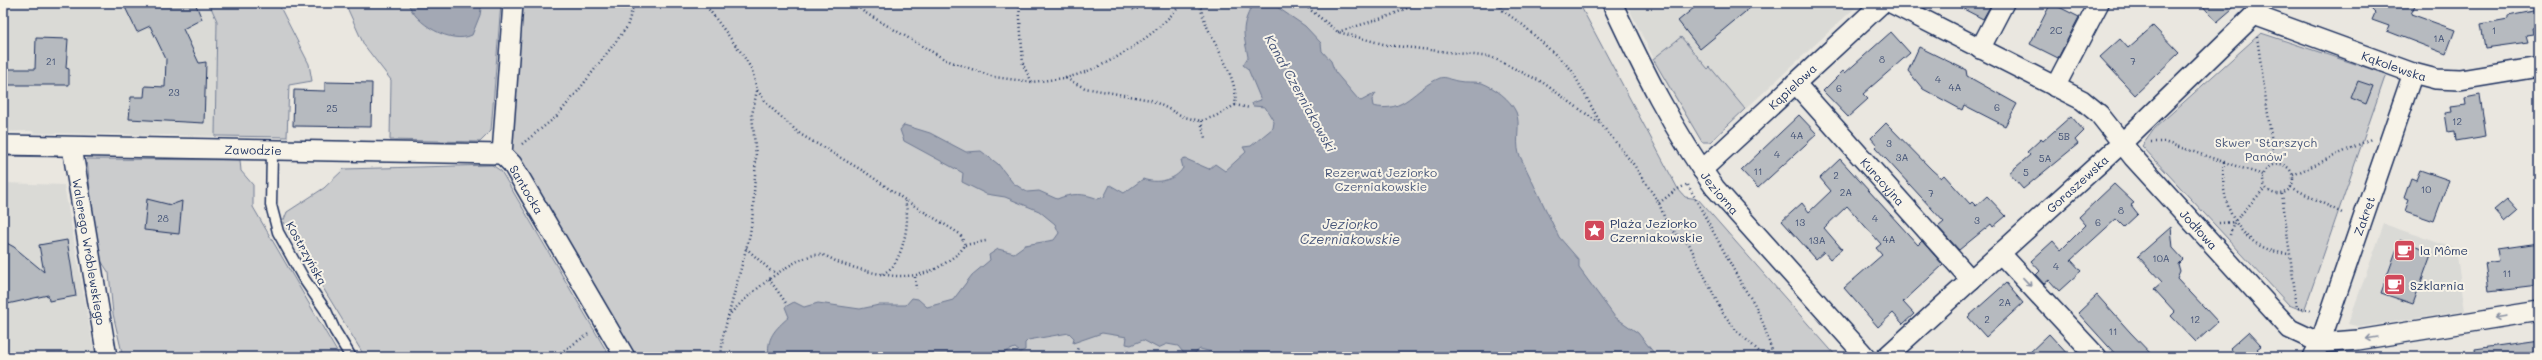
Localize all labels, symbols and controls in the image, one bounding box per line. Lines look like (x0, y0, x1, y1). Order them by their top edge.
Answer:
house number: 2C (2050, 23, 2062, 37)
house number: 1 (2492, 23, 2496, 37)
water label: Kanał Czerniakowski (1262, 31, 1340, 155)
house number: 1A (2433, 31, 2445, 45)
street label: Kąkolewska (2359, 47, 2428, 84)
house number: 8 (1879, 52, 1885, 66)
house number: 21 (46, 54, 56, 68)
house number: 7 (2130, 54, 2136, 68)
street label: Kąpielowa (1765, 60, 1820, 113)
house number: 4 (1935, 72, 1941, 86)
house number: 4A (1949, 80, 1961, 94)
house number: 6 (1836, 81, 1842, 95)
house number: 23 (168, 85, 180, 99)
house number: 6 (1994, 100, 2000, 114)
house number: 25 (326, 101, 338, 115)
house number: 12 (2452, 114, 2462, 128)
house number: 4A (1791, 128, 1803, 142)
house number: 5B (2058, 129, 2070, 143)
park label: Skwer "Starszych Panów" (2215, 134, 2317, 164)
house number: 3 (1886, 136, 1892, 150)
street label: Zawodzie (224, 141, 282, 158)
house number: 4 (1774, 147, 1780, 161)
house number: 3A (1896, 150, 1908, 164)
house number: 5A (2039, 151, 2051, 165)
street label: Goraszewska (2043, 151, 2112, 216)
street label: Kuracyjna (1857, 154, 1909, 209)
street label: Santocka (506, 162, 547, 217)
park label: Rezerwat Jeziorko Czerniakowskie (1325, 164, 1437, 194)
house number: 11 (1754, 164, 1762, 178)
house number: 5 (2023, 165, 2029, 179)
street label: Jeziorna (1697, 168, 1743, 218)
house number: 2 (1833, 168, 1839, 182)
street label: Walerego Wróblewskiego (69, 177, 110, 326)
house number: 10 (2421, 182, 2431, 196)
house number: 2A (1840, 185, 1852, 199)
house number: 7 (1928, 186, 1934, 200)
street label: Zakręt (2350, 194, 2378, 238)
house number: 8 (2118, 203, 2124, 217)
street label: Jodłowa (2177, 206, 2221, 253)
house number: 28 (157, 211, 169, 225)
house number: 4 (1872, 211, 1878, 225)
house number: 3 (1974, 213, 1980, 227)
water label: Jeziorko Czerniakowskie (1300, 215, 1400, 247)
place label: Plaża Jeziorko Czerniakowskie (1610, 215, 1703, 245)
house number: 13 (1795, 215, 1805, 229)
house number: 6 (2095, 215, 2101, 229)
place icon: Plaża Jeziorko Czerniakowskie (1582, 217, 1608, 243)
street label: Kostrzyńska (283, 218, 331, 288)
house number: 4A (1883, 232, 1895, 246)
house number: 13A (1808, 233, 1826, 247)
cafe icon: la Môme (2392, 237, 2418, 263)
place label: la Môme (2420, 242, 2468, 258)
house number: 10A (2152, 251, 2170, 265)
house number: 4 (2053, 259, 2059, 273)
house number: 11 (2503, 266, 2511, 280)
cafe icon: Szklarnia (2382, 272, 2408, 298)
one-way arrow (2023, 277, 2032, 287)
place label: Szklarnia (2410, 277, 2464, 293)
house number: 2A (1999, 295, 2011, 309)
house number: 2 (1984, 312, 1990, 326)
house number: 12 (2190, 312, 2200, 326)
one-way arrow (2494, 313, 2507, 321)
house number: 11 (2109, 324, 2117, 338)
one-way arrow (2366, 334, 2379, 342)

